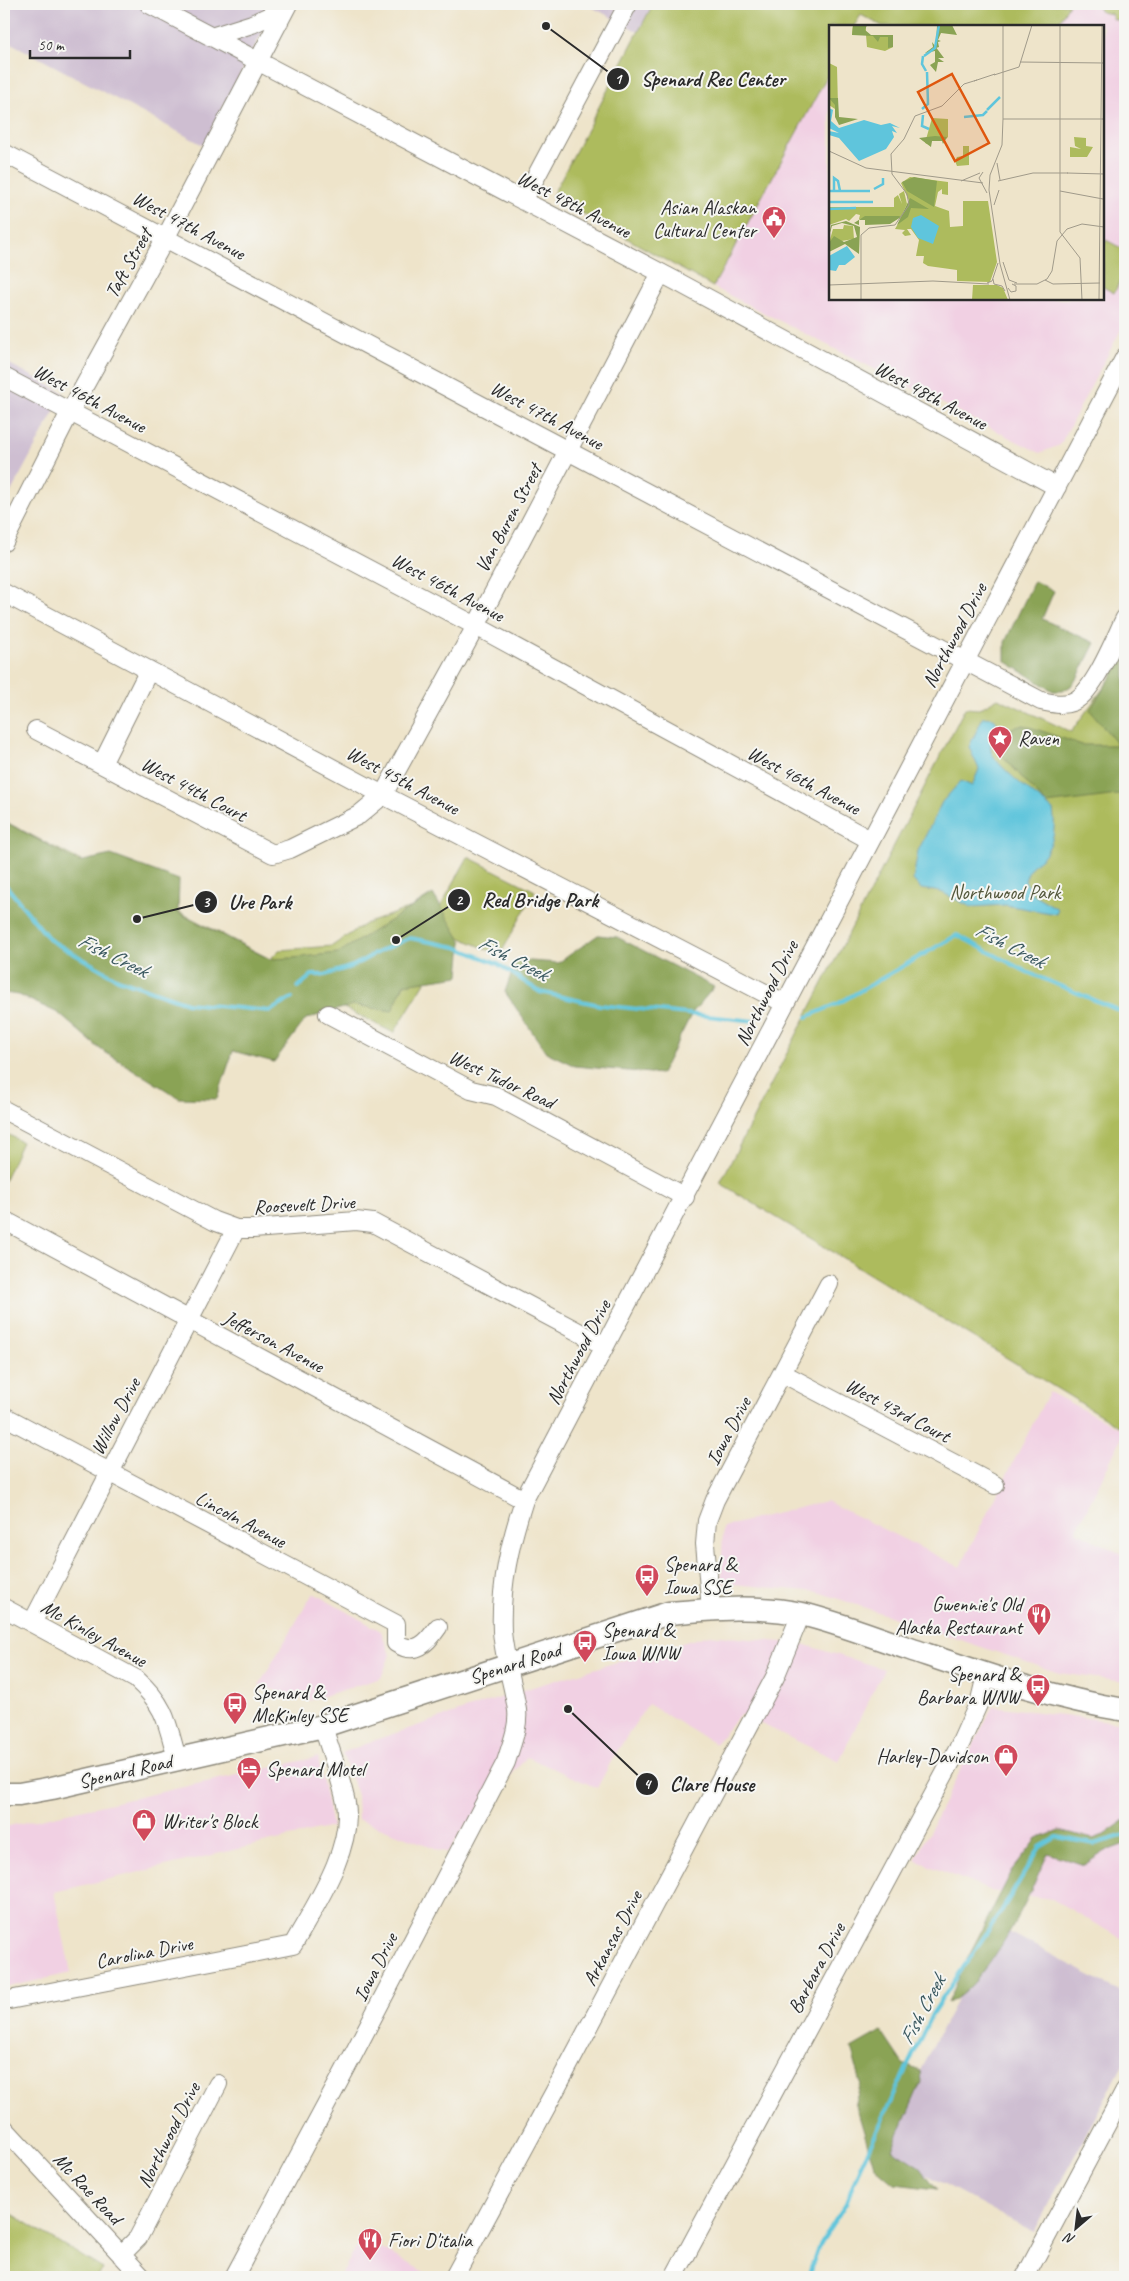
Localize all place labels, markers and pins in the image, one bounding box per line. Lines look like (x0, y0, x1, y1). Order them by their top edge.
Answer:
callout: Spenard Rec Center (606, 61, 795, 97)
place label: Asian Alaskan Cultural Center (653, 195, 758, 243)
public building icon: Asian Alaskan Cultural Center (761, 205, 787, 239)
place icon: Raven (987, 725, 1013, 759)
place label: Raven (1018, 726, 1060, 751)
callout: Red Bridge Park (447, 882, 608, 918)
callout: Ure Park (193, 884, 302, 920)
place label: Spenard & Iowa SSE (664, 1552, 739, 1600)
bus stop icon: Spenard & Iowa SSE (634, 1563, 660, 1597)
place label: Gwennie's Old Alaska Restaurant (895, 1592, 1025, 1640)
restaurant icon: Gwennie's Old Alaska Restaurant (1026, 1602, 1052, 1636)
place label: Spenard & Iowa WNW (602, 1618, 682, 1666)
bus stop icon: Spenard & Iowa WNW (572, 1629, 598, 1663)
place label: Spenard & Barbara WNW (917, 1662, 1023, 1710)
bus stop icon: Spenard & Barbara WNW (1025, 1673, 1051, 1707)
place label: Spenard & McKinley SSE (252, 1680, 350, 1728)
bus stop icon: Spenard & McKinley SSE (222, 1691, 248, 1725)
shop icon: Harley-Davidson (993, 1743, 1019, 1777)
place label: Harley-Davidson (877, 1744, 989, 1769)
hotel icon: Spenard Motel (236, 1756, 262, 1790)
place label: Spenard Motel (266, 1757, 368, 1782)
callout: Clare House (635, 1766, 764, 1802)
shop icon: Writer's Block (131, 1808, 157, 1842)
place label: Writer's Block (162, 1809, 259, 1834)
restaurant icon: Fiori D'italia (357, 2227, 383, 2261)
place label: Fiori D'italia (388, 2228, 473, 2253)

